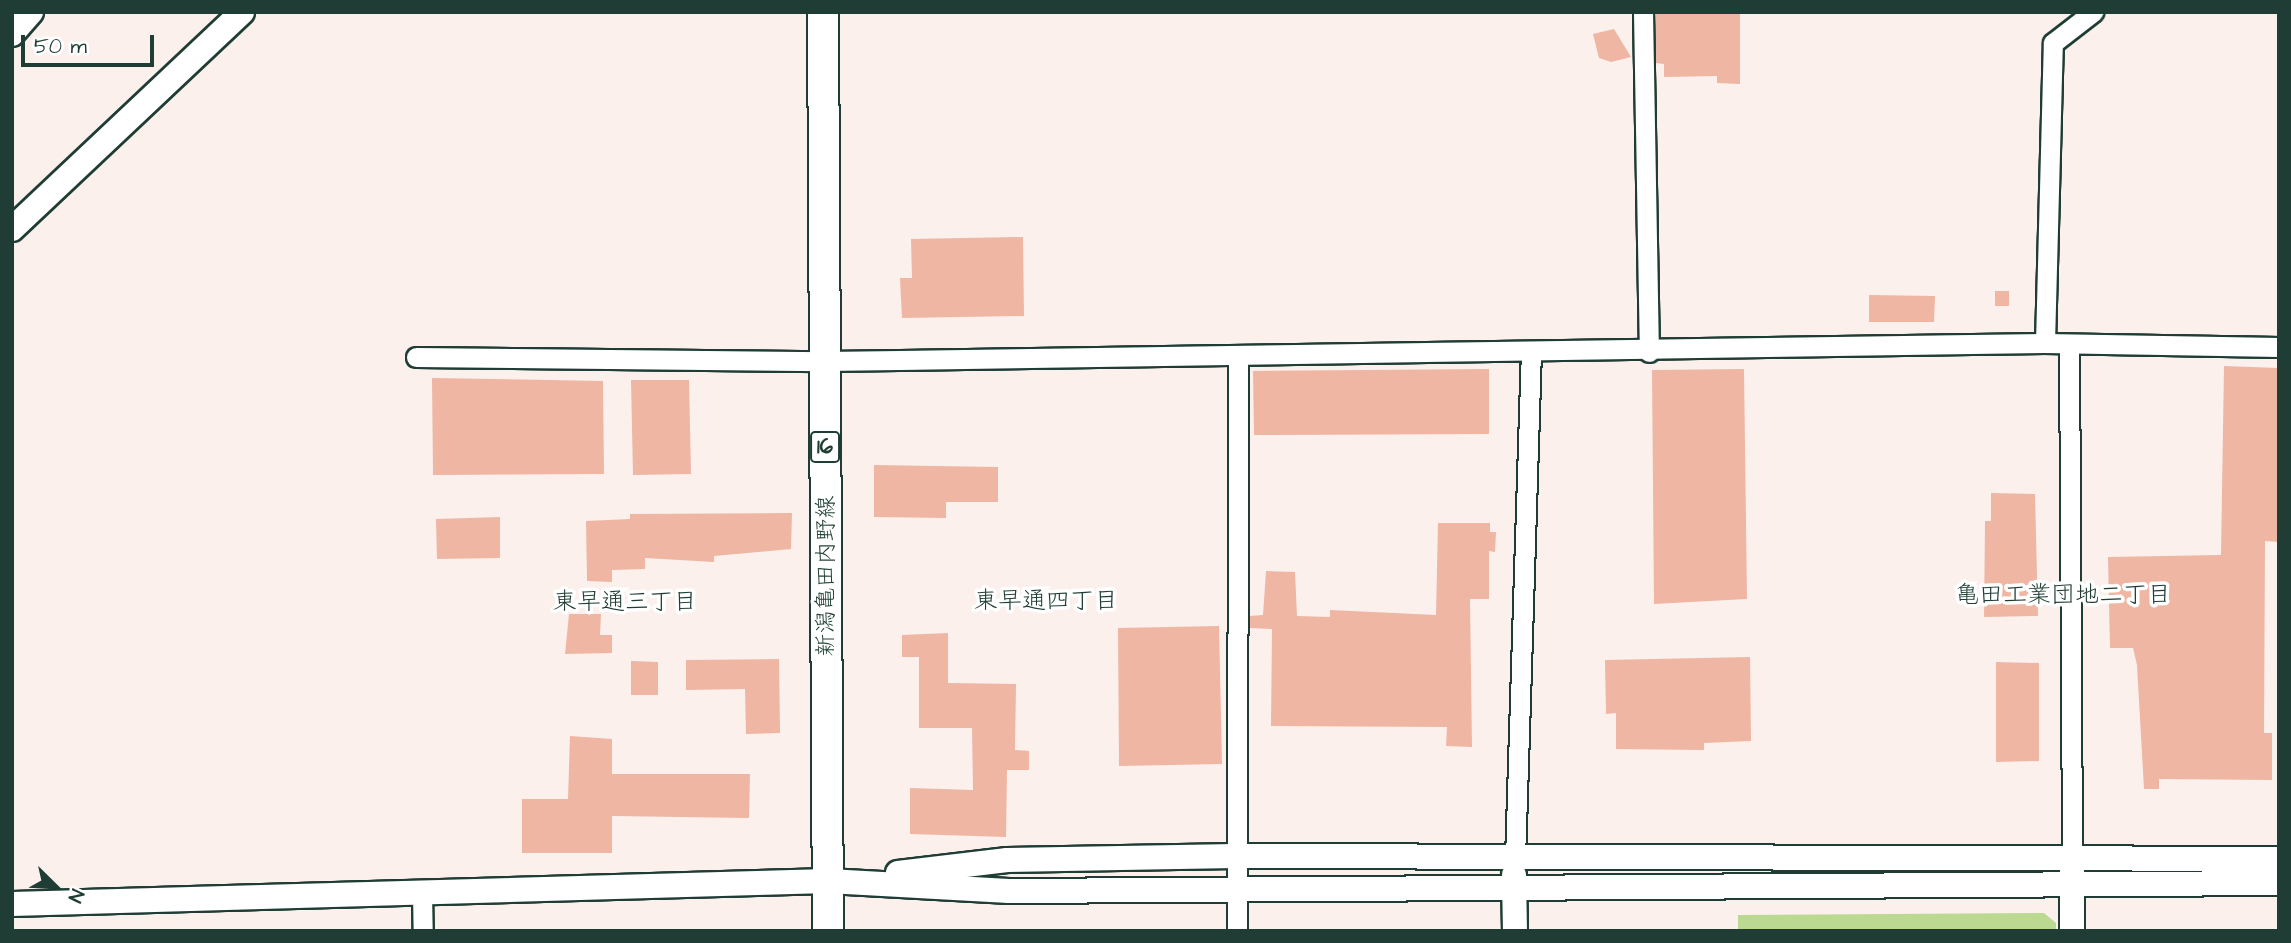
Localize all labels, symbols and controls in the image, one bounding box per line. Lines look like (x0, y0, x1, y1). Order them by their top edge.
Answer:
scale bar (24, 21, 158, 65)
text: 50 m (34, 32, 87, 61)
road number: 16 (809, 430, 841, 464)
street label: 新潟亀田内野線 (812, 496, 840, 656)
district label: 亀田工業団地二丁目 (1955, 582, 2171, 610)
district label: 東早通四丁目 (974, 588, 1118, 616)
district label: 東早通三丁目 (553, 589, 697, 617)
north arrow (21, 852, 91, 922)
text: N (61, 885, 90, 907)

